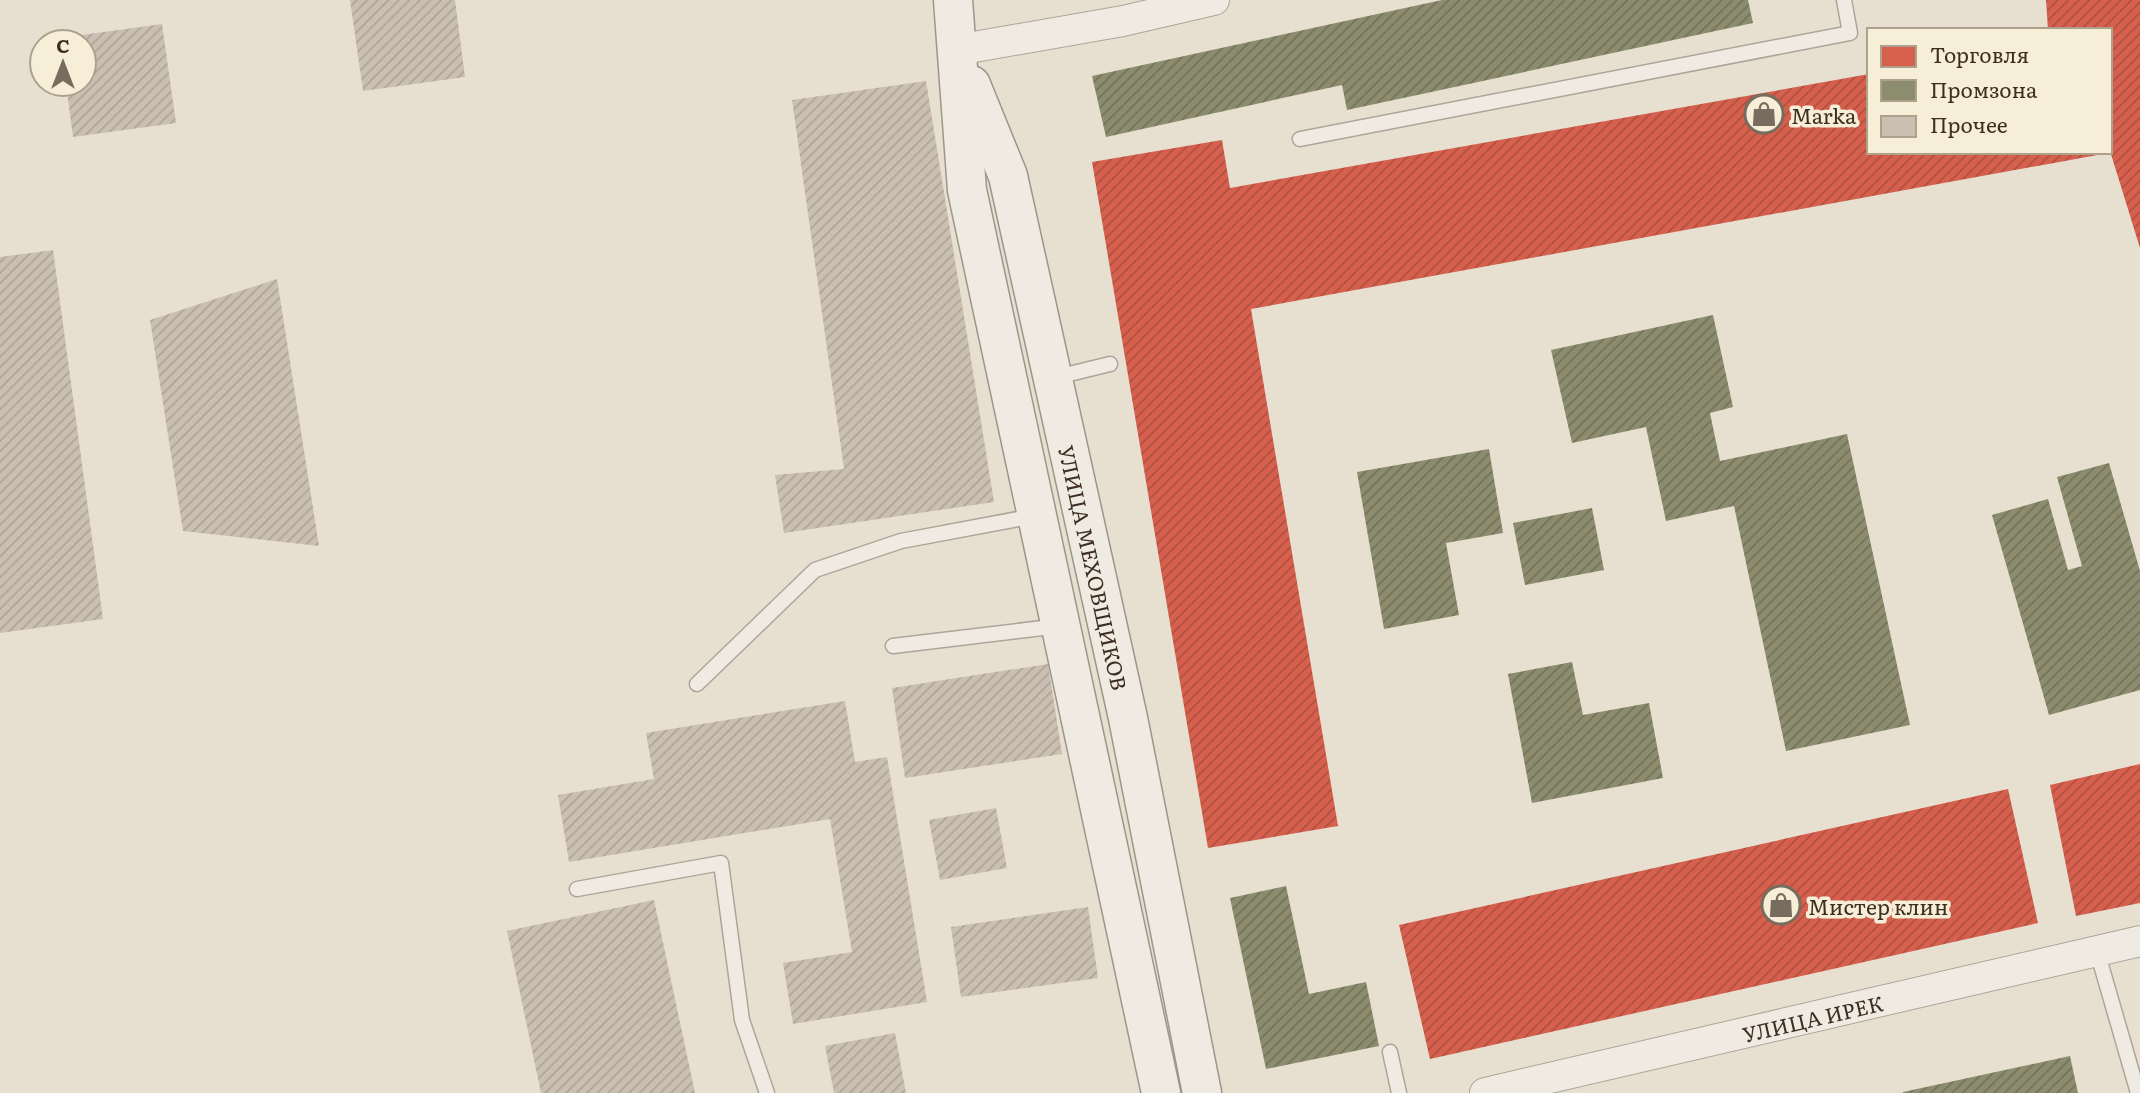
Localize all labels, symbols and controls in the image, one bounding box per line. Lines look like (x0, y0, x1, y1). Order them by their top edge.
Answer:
north arrow (28, 28, 98, 98)
legend (1867, 28, 2112, 154)
text: С (56, 31, 70, 59)
text: Торговля (1930, 38, 2029, 69)
text: Промзона (1930, 73, 2038, 104)
shop icon: Marka (1743, 93, 1785, 135)
place label: Marka (1791, 99, 1857, 130)
text: Прочее (1930, 108, 2008, 139)
street label: УЛИЦА МЕХОВЩИКОВ (1052, 442, 1137, 693)
shop icon: Мистер клин (1760, 884, 1802, 926)
place label: Мистер клин (1808, 890, 1948, 921)
street label: УЛИЦА ИРЕК (1739, 986, 1886, 1048)

